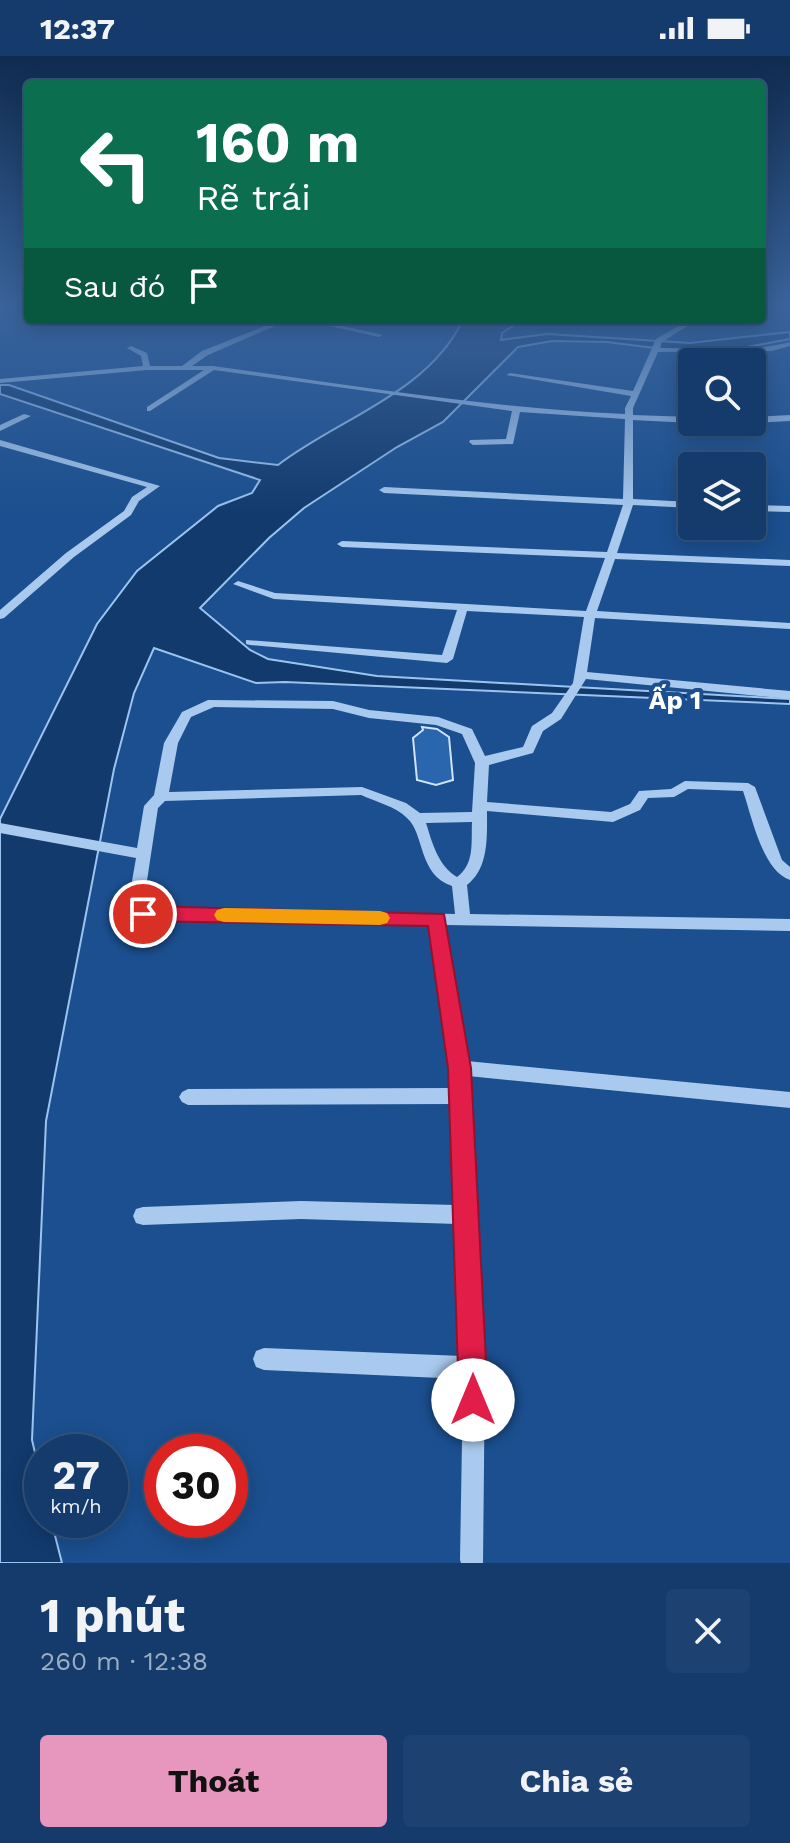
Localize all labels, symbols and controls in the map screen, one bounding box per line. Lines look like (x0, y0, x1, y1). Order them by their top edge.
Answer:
text: 12:37 (40, 11, 115, 46)
text: 160 m (196, 110, 359, 176)
icon: left (64, 112, 168, 216)
text: Rẽ trái (196, 177, 311, 219)
icon: arrive (182, 264, 226, 308)
text: Sau đó (64, 269, 166, 304)
map controls (678, 348, 766, 540)
button: search (678, 348, 766, 436)
button: layers (678, 452, 766, 540)
district label: Ấp 1 (649, 684, 701, 715)
pin (109, 880, 177, 948)
icon: arrive (121, 892, 165, 936)
position arrow (431, 1358, 515, 1442)
speed limit sign: 30 (144, 1434, 248, 1538)
text: 27 (52, 1452, 100, 1499)
text: km/h (50, 1494, 102, 1518)
text: 1 phút (40, 1587, 185, 1644)
button: close (666, 1589, 750, 1673)
text: 260 m · 12:38 (40, 1646, 208, 1676)
button: Thoát (40, 1735, 387, 1827)
button: Chia sẻ (403, 1735, 750, 1827)

